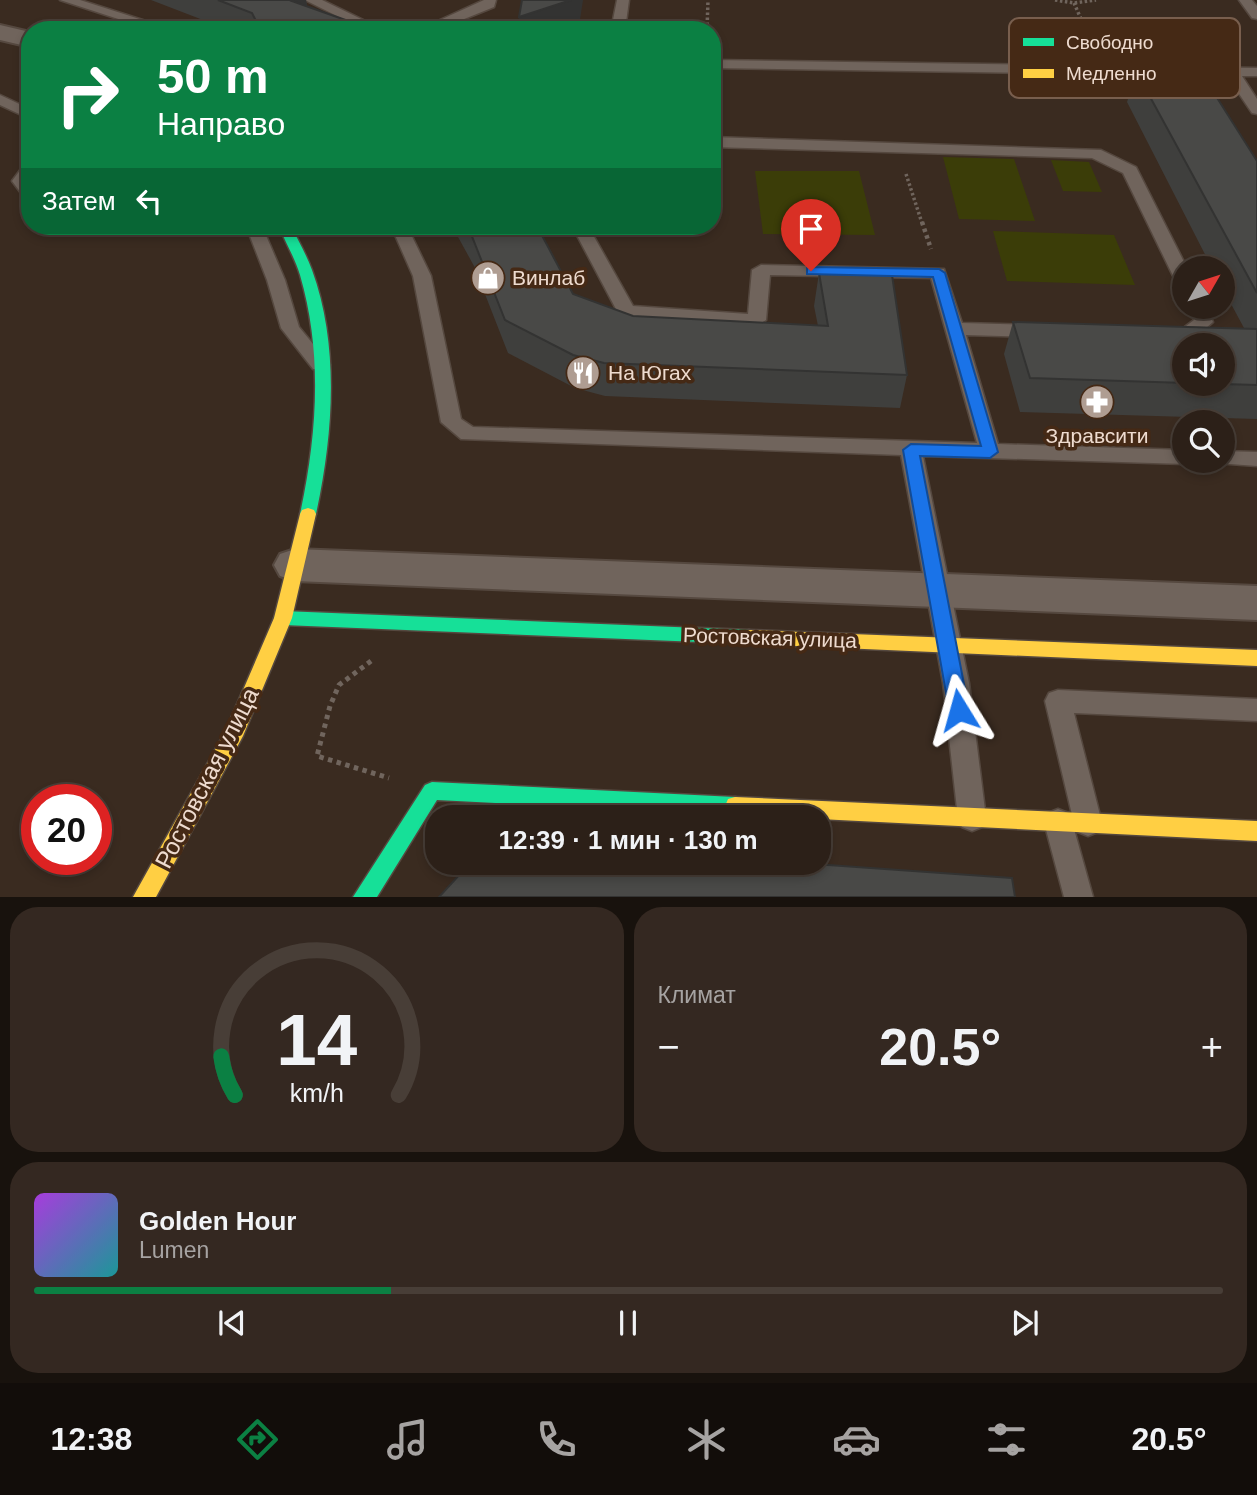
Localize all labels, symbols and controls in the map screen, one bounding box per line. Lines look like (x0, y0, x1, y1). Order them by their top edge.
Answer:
legend (1009, 18, 1240, 98)
text: Свободно (1066, 32, 1153, 53)
icon: right (42, 49, 133, 140)
text: 50 m (157, 49, 269, 103)
text: Медленно (1066, 63, 1156, 84)
text: Направо (157, 106, 285, 142)
icon: left (130, 182, 168, 220)
text: Затем (42, 186, 116, 216)
pin (781, 199, 841, 271)
icon: arrive (792, 210, 830, 248)
north arrow (1172, 256, 1236, 318)
map controls (1172, 256, 1235, 473)
shop icon: Винлаб (469, 259, 507, 297)
place label: Винлаб (512, 266, 585, 289)
button: sound (1172, 333, 1235, 396)
restaurant icon: На Югах (564, 354, 602, 392)
place label: На Югах (608, 361, 692, 384)
pharmacy icon: Здравсити (1078, 383, 1116, 421)
button: search (1172, 410, 1235, 473)
place label: Здравсити (1046, 424, 1148, 447)
street label: Ростовская улица (683, 623, 858, 652)
position arrow (922, 673, 996, 747)
street label: Ростовская улица (149, 682, 264, 873)
speed limit sign: 20 (21, 784, 112, 875)
text: 12:39 · 1 мин · 130 m (498, 825, 758, 855)
text: Климат (658, 982, 736, 1008)
text: 14 (276, 1000, 358, 1081)
text: 20.5° (879, 1018, 1001, 1076)
text: − (658, 1026, 680, 1068)
text: + (1201, 1026, 1223, 1068)
text: km/h (290, 1079, 344, 1107)
text: Golden Hour (139, 1206, 296, 1236)
text: Lumen (139, 1237, 209, 1263)
icon: previous (213, 1304, 251, 1342)
icon: pause (609, 1304, 647, 1342)
icon: next (1006, 1304, 1044, 1342)
icon: directions (233, 1415, 282, 1464)
icon: music (383, 1415, 432, 1464)
icon: phone (532, 1415, 581, 1464)
icon: climate (682, 1415, 731, 1464)
icon: car (832, 1415, 881, 1464)
icon: filters (982, 1415, 1031, 1464)
text: 12:38 (50, 1421, 132, 1457)
text: 20.5° (1131, 1421, 1207, 1457)

